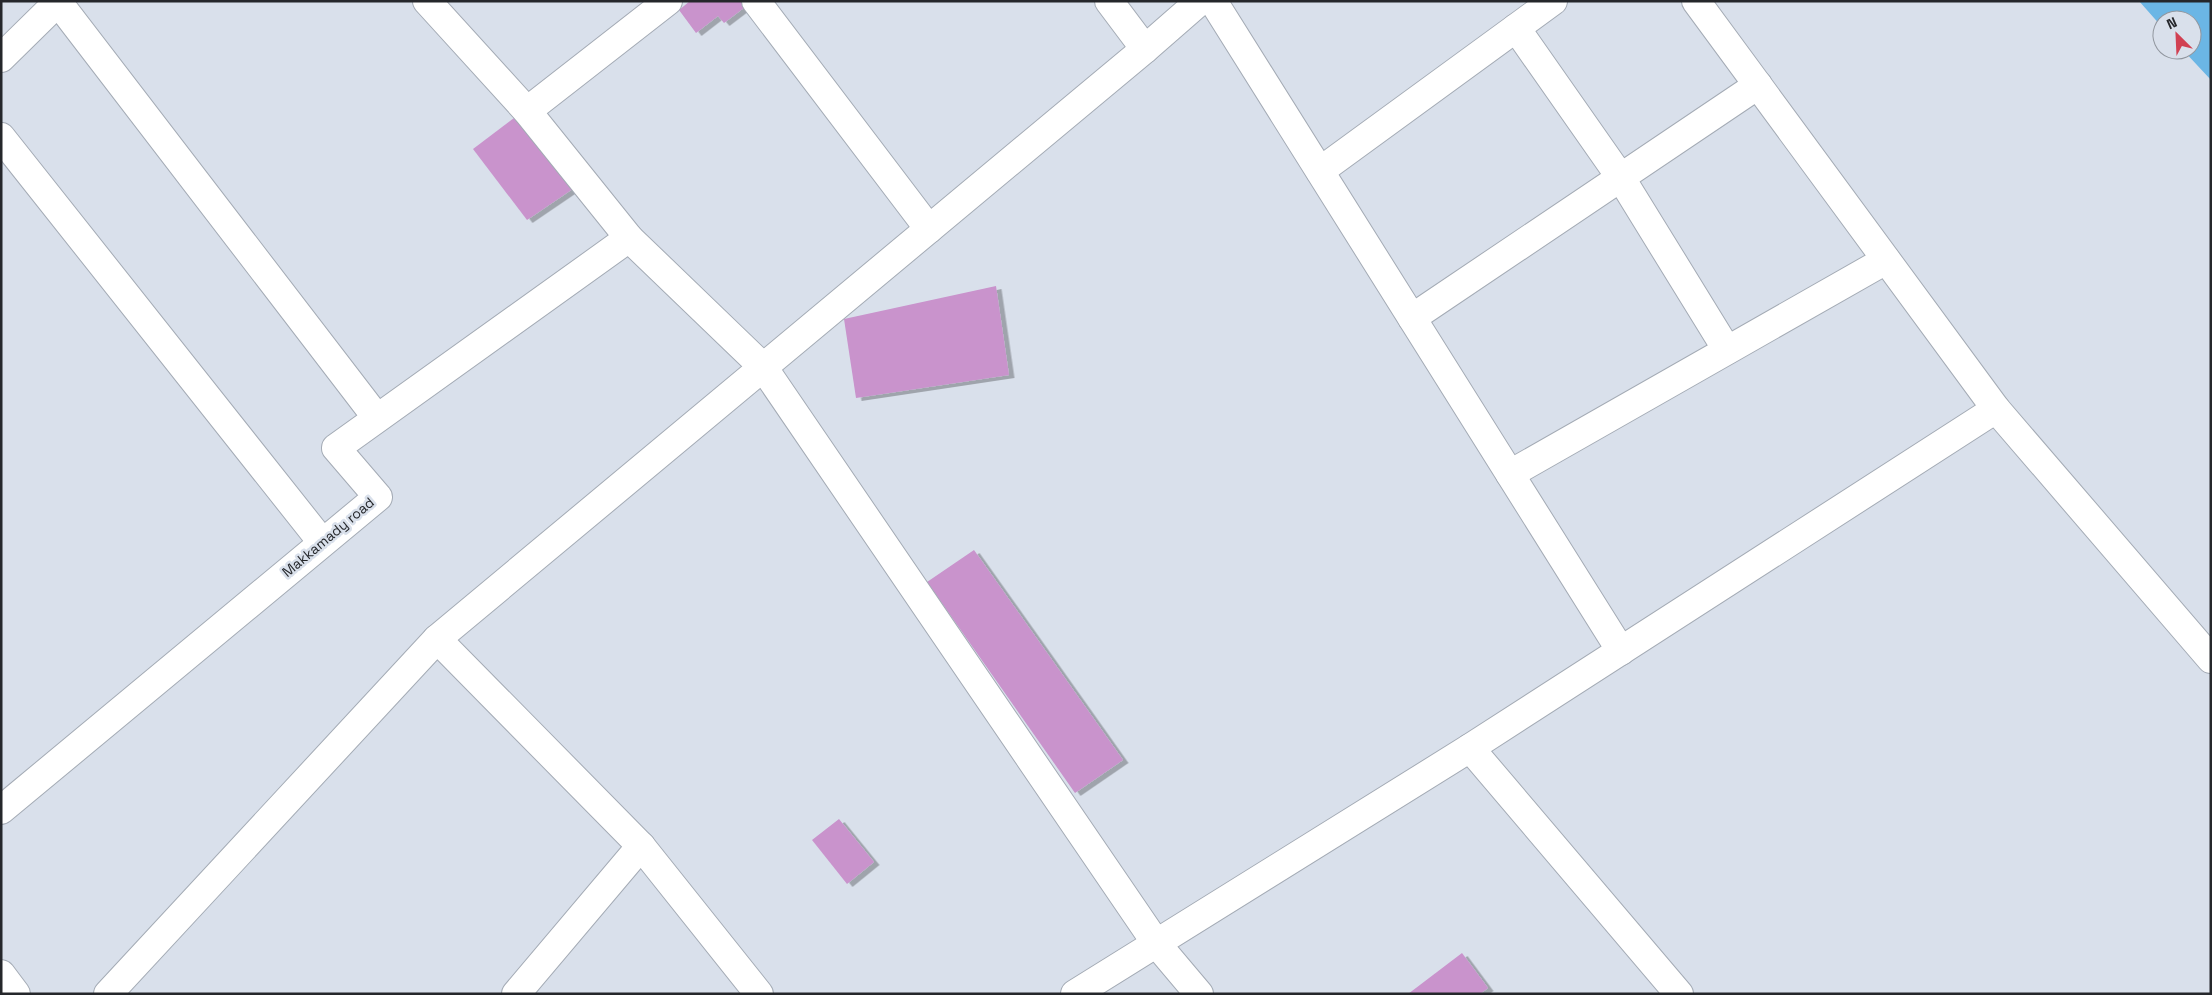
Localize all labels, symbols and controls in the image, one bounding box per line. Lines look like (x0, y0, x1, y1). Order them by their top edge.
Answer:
north arrow (2152, 10, 2202, 60)
text: N (2164, 13, 2180, 33)
street label: Makkamady road (278, 493, 378, 581)

